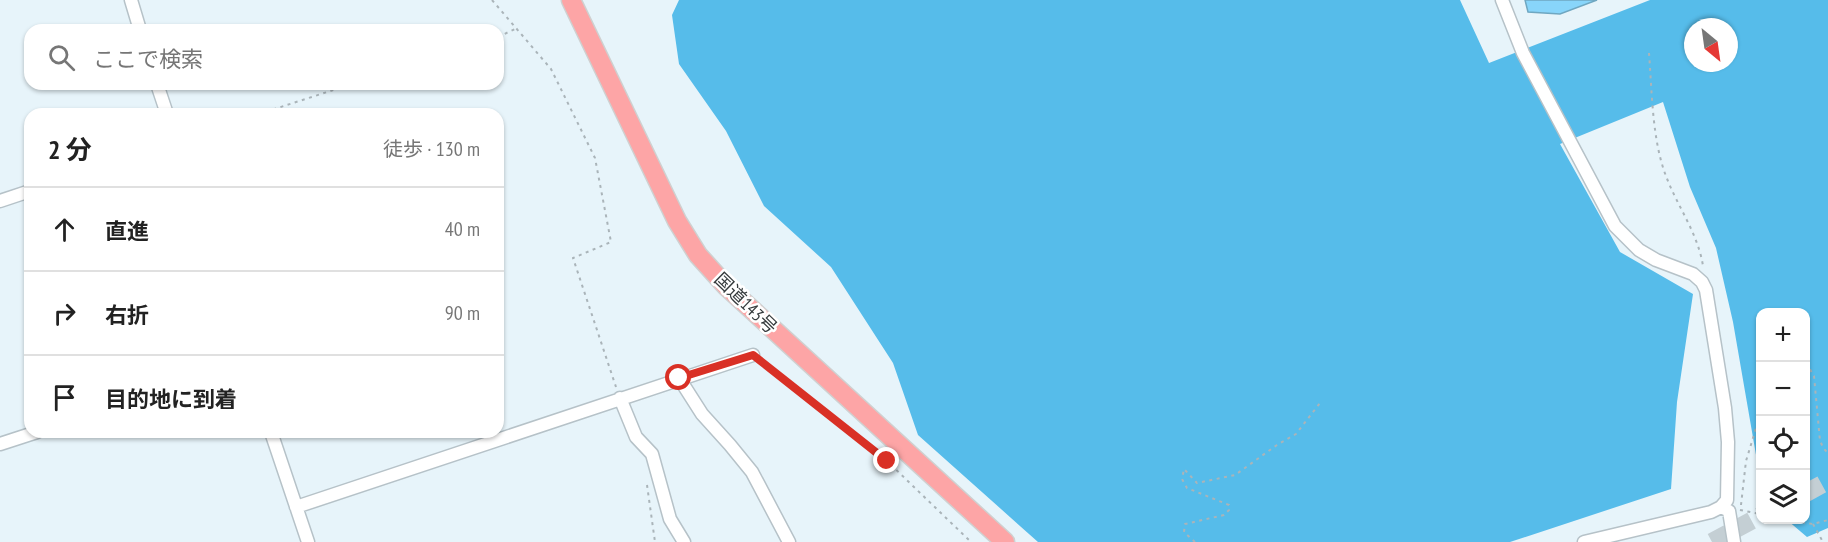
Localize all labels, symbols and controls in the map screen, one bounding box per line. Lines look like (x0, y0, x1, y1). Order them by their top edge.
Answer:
north arrow (1684, 18, 1738, 72)
search box (24, 24, 504, 90)
icon: search (45, 41, 78, 74)
text: ここで検索 (93, 45, 203, 73)
text: 2 分 (48, 133, 92, 166)
text: 徒歩 · 130 m (383, 136, 480, 162)
icon: ahead (48, 213, 81, 246)
text: 40 m (445, 216, 480, 242)
text: 直進 (105, 217, 149, 245)
street label: 国道143号 (710, 268, 782, 338)
icon: right (48, 297, 81, 330)
text: 90 m (445, 300, 480, 326)
text: 右折 (105, 301, 149, 329)
map controls (1756, 308, 1810, 524)
button: + (1756, 308, 1810, 362)
button: − (1756, 362, 1810, 416)
route start (665, 364, 691, 390)
icon: arrive (48, 381, 81, 414)
text: 目的地に到着 (105, 385, 237, 413)
button: locate (1756, 416, 1810, 470)
route end (873, 447, 899, 473)
button: layers (1756, 470, 1810, 524)

